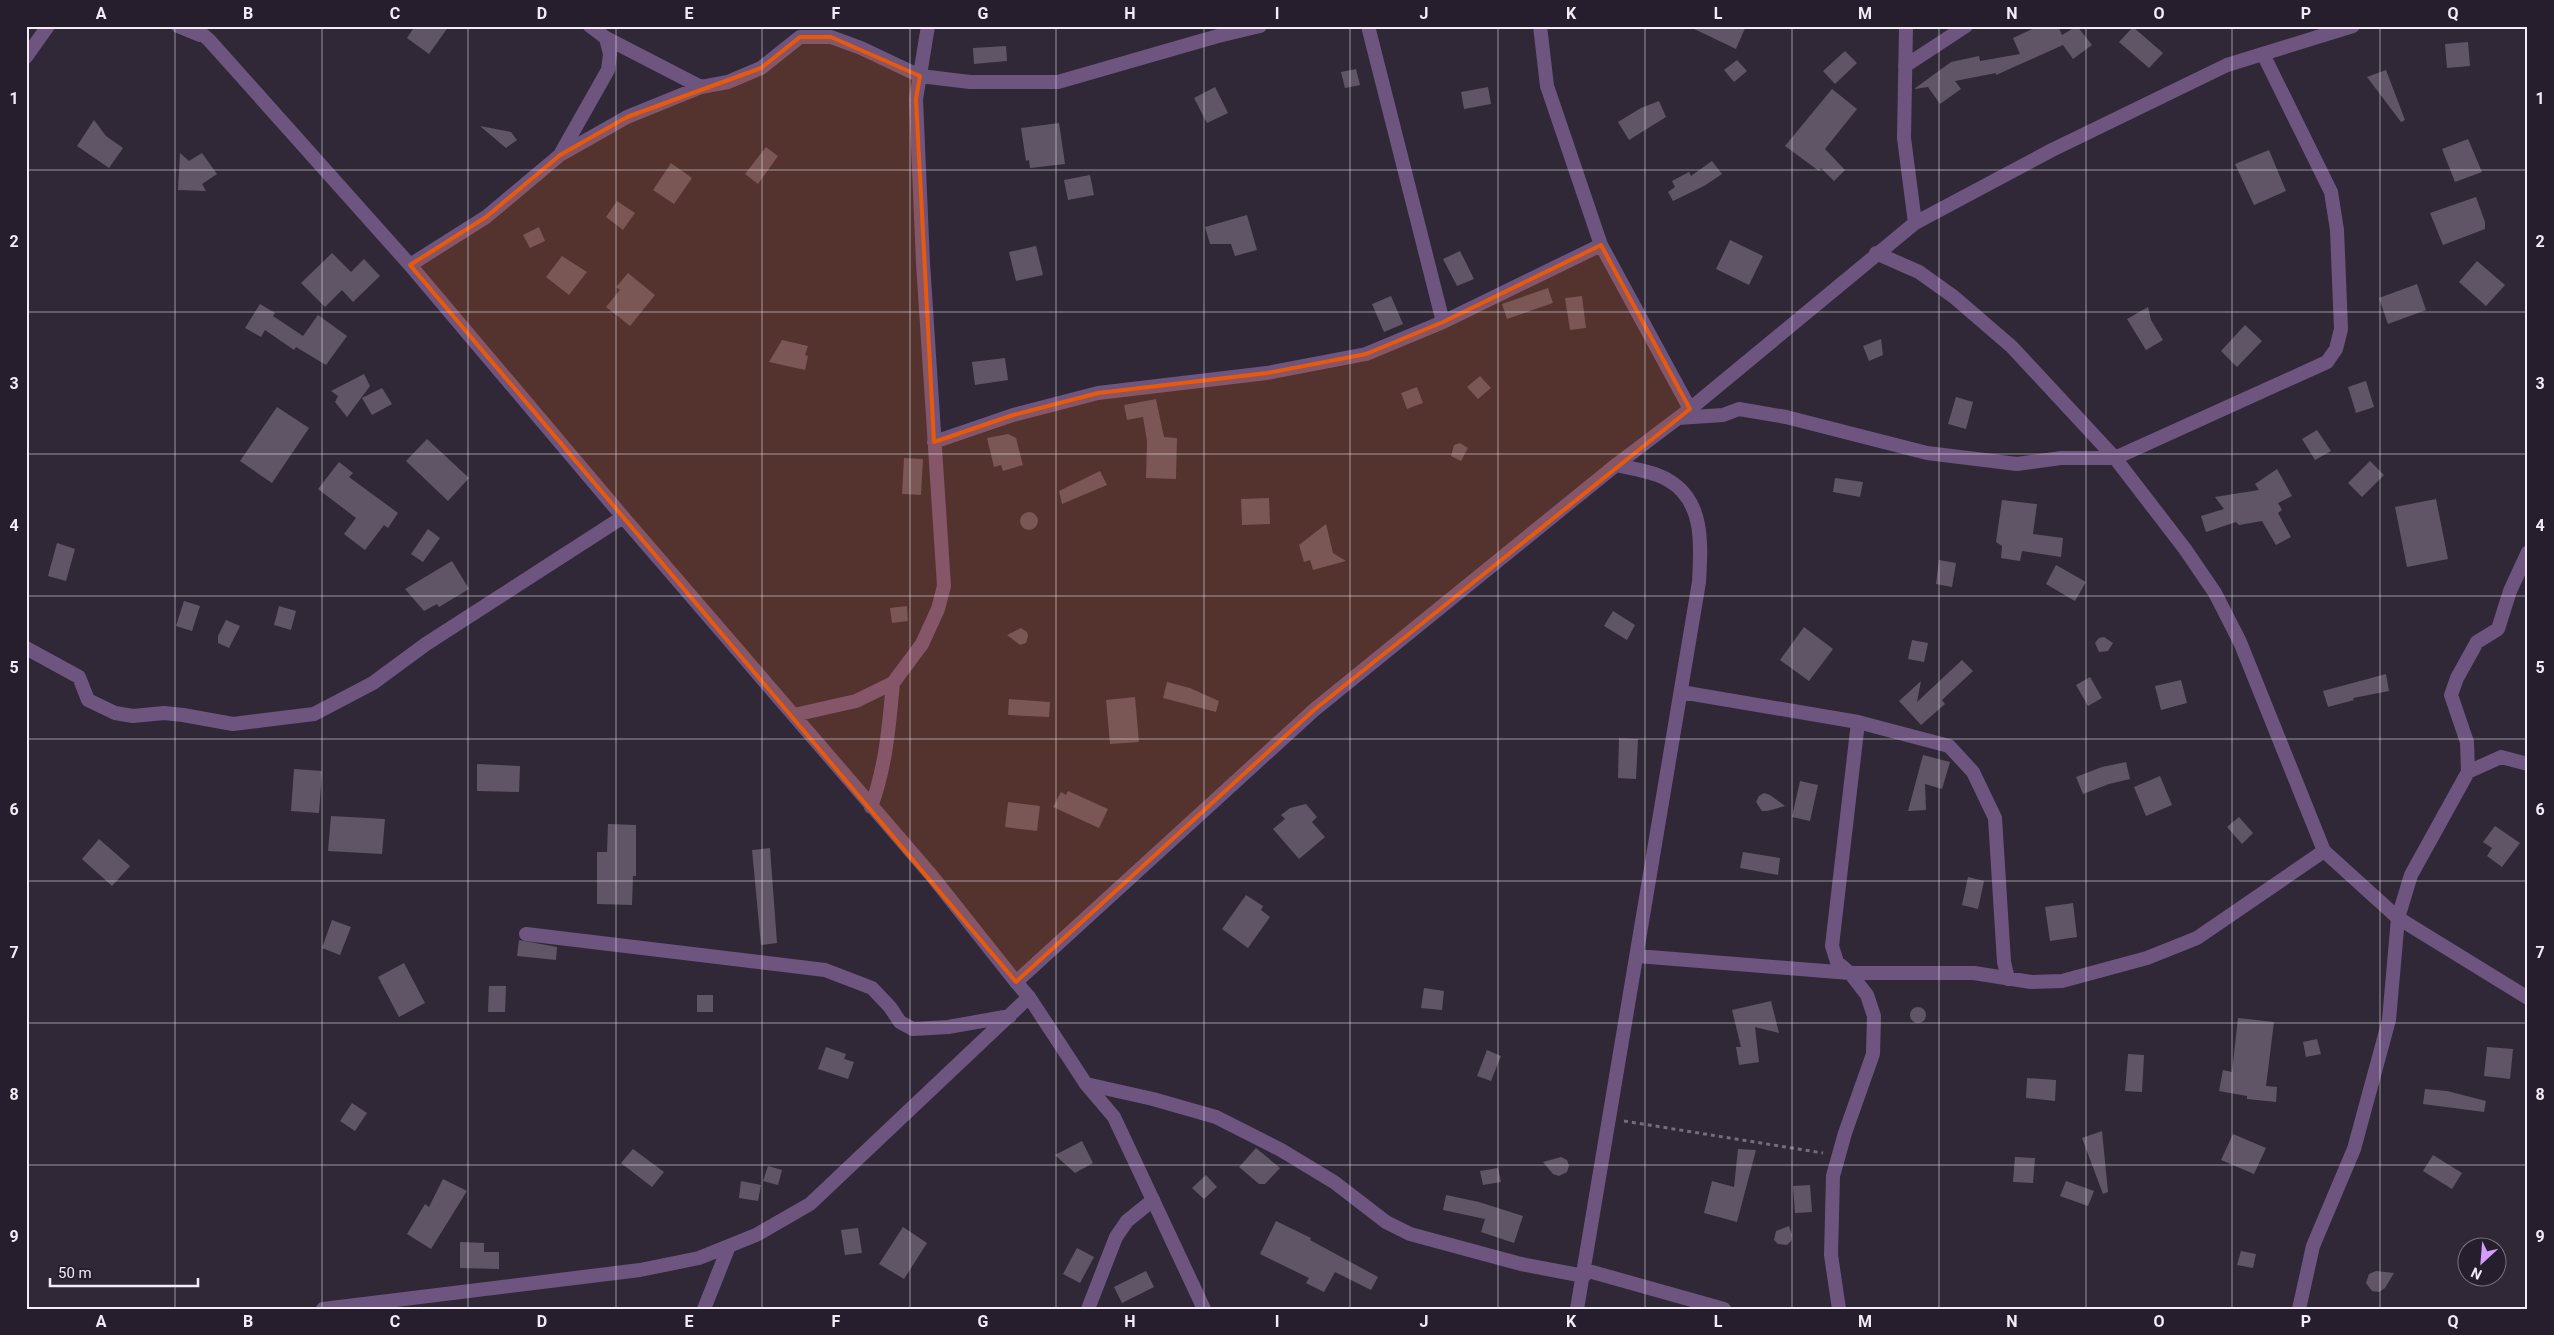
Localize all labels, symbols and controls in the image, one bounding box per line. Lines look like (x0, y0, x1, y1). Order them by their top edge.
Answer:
text: A (96, 4, 107, 23)
text: B (243, 4, 253, 23)
text: C (390, 4, 400, 23)
text: D (537, 4, 547, 23)
text: E (685, 4, 694, 23)
text: F (832, 4, 841, 23)
text: G (978, 4, 989, 23)
text: H (1124, 4, 1136, 23)
text: I (1275, 4, 1279, 23)
text: J (1420, 4, 1428, 23)
text: K (1566, 4, 1577, 23)
text: L (1714, 4, 1723, 23)
text: M (1858, 4, 1872, 23)
text: N (2006, 4, 2018, 23)
text: O (2153, 4, 2165, 23)
text: P (2301, 4, 2311, 23)
text: Q (2447, 4, 2459, 23)
text: 1 (9, 89, 19, 108)
text: 1 (2535, 89, 2545, 108)
text: 2 (9, 232, 19, 251)
text: 2 (2535, 232, 2545, 251)
text: 3 (9, 374, 19, 393)
text: 3 (2535, 374, 2545, 393)
text: 4 (9, 516, 19, 535)
text: 4 (2535, 516, 2545, 535)
text: 5 (9, 658, 19, 677)
text: 5 (2535, 658, 2545, 677)
text: 6 (9, 800, 19, 819)
text: 6 (2535, 800, 2545, 819)
text: 7 (9, 943, 19, 962)
text: 7 (2535, 943, 2545, 962)
text: 8 (9, 1085, 19, 1104)
text: 8 (2535, 1085, 2545, 1104)
text: 9 (9, 1227, 19, 1246)
text: 9 (2535, 1227, 2545, 1246)
north arrow (2456, 1238, 2506, 1288)
scale bar (50, 1255, 198, 1287)
text: 50 m (58, 1264, 92, 1282)
text: N (2468, 1264, 2484, 1283)
text: A (96, 1312, 107, 1331)
text: B (243, 1312, 253, 1331)
text: C (390, 1312, 400, 1331)
text: D (537, 1312, 547, 1331)
text: E (685, 1312, 694, 1331)
text: F (832, 1312, 841, 1331)
text: G (978, 1312, 989, 1331)
text: H (1124, 1312, 1136, 1331)
text: I (1275, 1312, 1279, 1331)
text: J (1420, 1312, 1428, 1331)
text: K (1566, 1312, 1577, 1331)
text: L (1714, 1312, 1723, 1331)
text: M (1858, 1312, 1872, 1331)
text: N (2006, 1312, 2018, 1331)
text: O (2153, 1312, 2165, 1331)
text: P (2301, 1312, 2311, 1331)
text: Q (2447, 1312, 2459, 1331)

